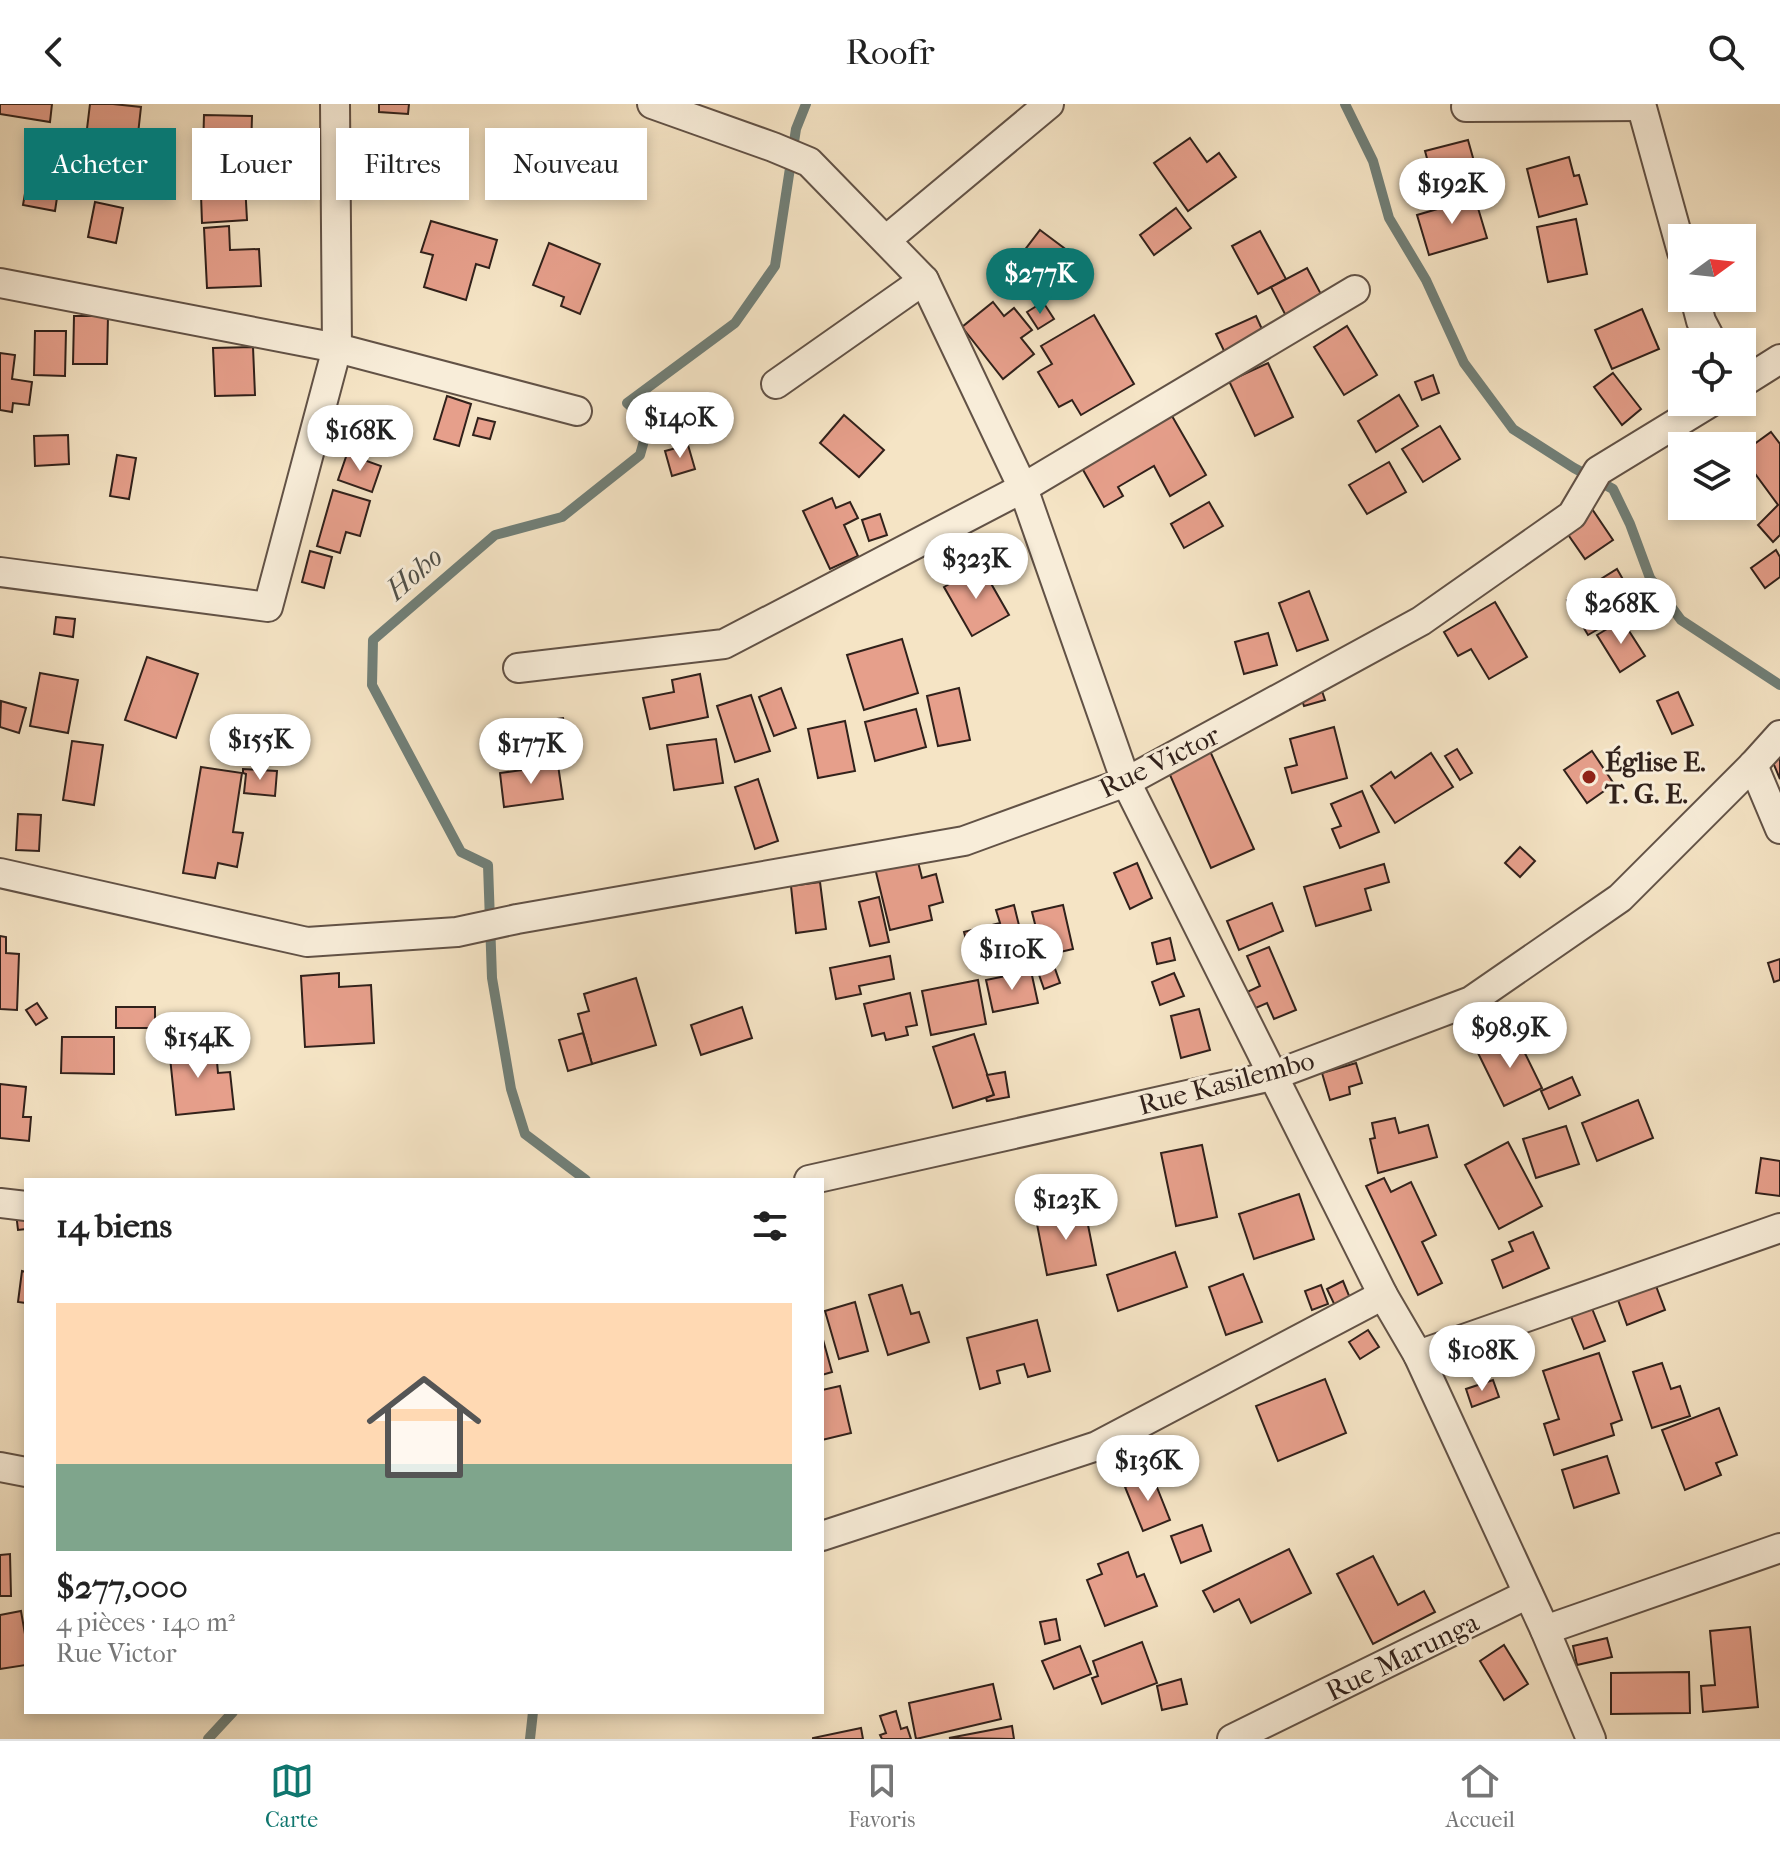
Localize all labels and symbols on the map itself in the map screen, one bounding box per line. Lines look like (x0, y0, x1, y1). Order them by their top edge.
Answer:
pin: $192K (1396, 158, 1508, 226)
north arrow (1668, 224, 1756, 312)
pin: $277K (984, 248, 1096, 316)
pin: $140K (624, 392, 736, 460)
pin: $168K (304, 405, 416, 473)
pin: $323K (920, 533, 1032, 601)
water label: Hoho (378, 539, 450, 608)
pin: $268K (1565, 578, 1677, 646)
pin: $155K (204, 714, 316, 782)
pin: $177K (475, 718, 587, 786)
street label: Rue Victor (1094, 718, 1225, 805)
place label: Église E. T. G. E. (1604, 745, 1706, 810)
marker: Église E. T. G. E. (1580, 768, 1598, 786)
pin: $110K (956, 924, 1068, 992)
pin: $98.9K (1445, 1002, 1575, 1070)
pin: $154K (142, 1012, 254, 1080)
street label: Rue Kasilembo (1134, 1043, 1318, 1122)
pin: $123K (1010, 1174, 1122, 1242)
pin: $108K (1426, 1325, 1538, 1393)
pin: $136K (1092, 1435, 1204, 1503)
street label: Rue Marunga (1320, 1605, 1485, 1708)

